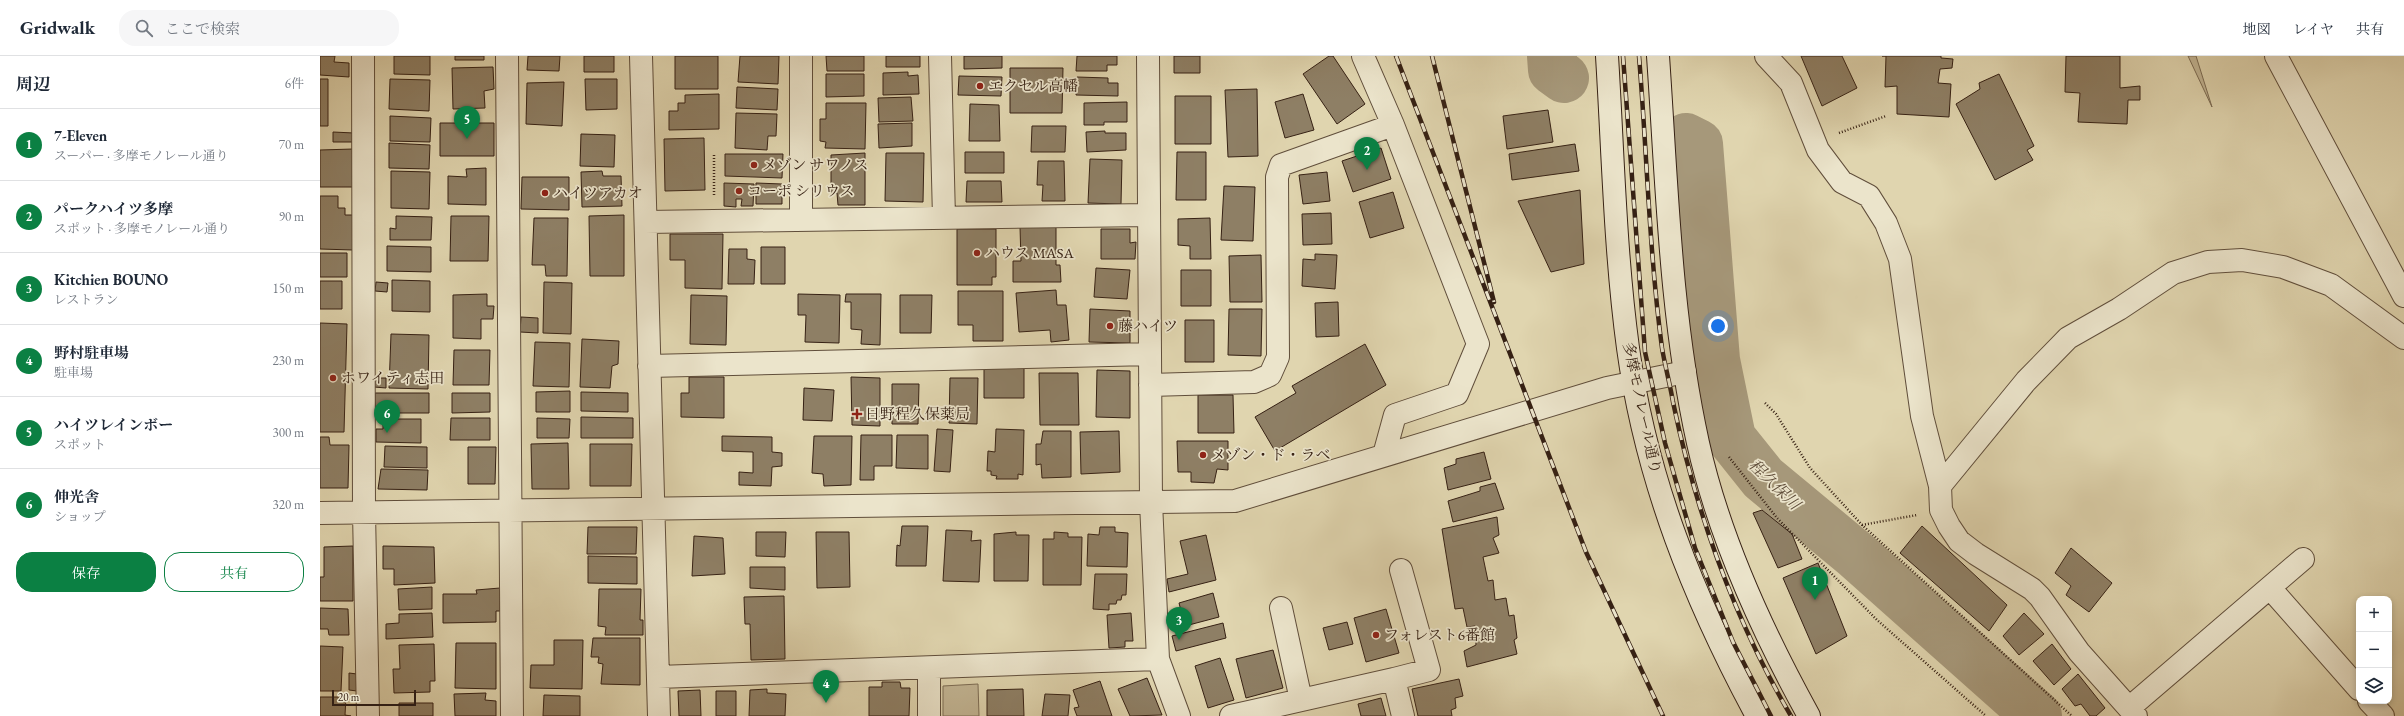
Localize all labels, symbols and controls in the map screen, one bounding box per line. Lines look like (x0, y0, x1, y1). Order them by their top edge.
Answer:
search box (119, 10, 399, 46)
text: Gridwalk (20, 15, 95, 40)
icon: search (133, 17, 155, 39)
text: ここで検索 (165, 19, 240, 38)
text: 地図 (2243, 20, 2271, 38)
text: レイヤ (2293, 20, 2334, 38)
text: 共有 (2356, 20, 2384, 38)
text: 周辺 (16, 73, 50, 95)
text: 6件 (285, 75, 304, 92)
place label: エクセル高幡 (988, 76, 1078, 95)
marker: エクセル高幡 (975, 81, 985, 91)
pin: 5 (454, 106, 480, 139)
text: 7-Eleven (54, 126, 107, 145)
text: 1 (26, 136, 32, 153)
text: 70 m (279, 136, 304, 153)
pin: 2 (1354, 137, 1380, 170)
text: スーパー · 多摩モノレール通り (54, 147, 229, 164)
place label: メゾン サワノス (762, 155, 869, 174)
marker: メゾン サワノス (749, 160, 759, 170)
place label: コーポ シリウス (747, 181, 855, 200)
place label: ハイツアカオ (553, 183, 643, 202)
marker: コーポ シリウス (734, 186, 744, 196)
marker: ハイツアカオ (540, 188, 550, 198)
text: パークハイツ多摩 (54, 199, 173, 218)
text: 2 (26, 208, 32, 225)
text: 90 m (279, 208, 304, 225)
text: スポット · 多摩モノレール通り (54, 220, 230, 237)
place label: ハウス MASA (985, 243, 1074, 262)
marker: ハウス MASA (972, 248, 982, 258)
text: Kitchien BOUNO (54, 270, 168, 289)
text: 3 (26, 280, 32, 297)
text: 150 m (273, 280, 304, 297)
text: レストラン (54, 291, 119, 308)
place label: 藤ハイツ (1118, 316, 1178, 335)
your location (1708, 316, 1728, 336)
marker: 藤ハイツ (1105, 321, 1115, 331)
street label: 多摩モノレール通り (1619, 340, 1666, 475)
text: 野村駐車場 (54, 343, 129, 362)
text: 4 (26, 352, 32, 369)
text: 230 m (273, 352, 304, 369)
text: 駐車場 (54, 364, 93, 381)
place label: ホワイティ志田 (341, 368, 444, 387)
marker: ホワイティ志田 (328, 373, 338, 383)
pin: 6 (374, 400, 400, 433)
place label: 日野程久保薬局 (865, 404, 970, 423)
marker: 日野程久保薬局 (852, 409, 862, 419)
text: ハイツレインボー (54, 415, 173, 434)
text: 5 (26, 424, 32, 441)
text: 300 m (273, 424, 304, 441)
text: スポット (54, 436, 106, 453)
place label: メゾン・ド・ラベ (1211, 445, 1331, 464)
marker: メゾン・ド・ラベ (1198, 450, 1208, 460)
water label: 程久保川 (1744, 455, 1806, 516)
text: 伸光舎 (54, 487, 99, 506)
text: 6 (26, 496, 32, 513)
text: 320 m (273, 496, 304, 513)
text: ショップ (54, 508, 106, 525)
button: 保存 (16, 552, 156, 592)
button: 共有 (164, 552, 304, 592)
pin: 1 (1802, 567, 1828, 600)
map controls (2356, 596, 2392, 704)
button: + (2356, 596, 2392, 632)
pin: 3 (1166, 607, 1192, 640)
place label: フォレスト6番館 (1384, 625, 1495, 644)
marker: フォレスト6番館 (1371, 630, 1381, 640)
button: − (2356, 632, 2392, 668)
button: layers (2356, 668, 2392, 704)
pin: 4 (813, 670, 839, 703)
scale bar (332, 688, 416, 707)
text: 20 m (338, 690, 359, 704)

